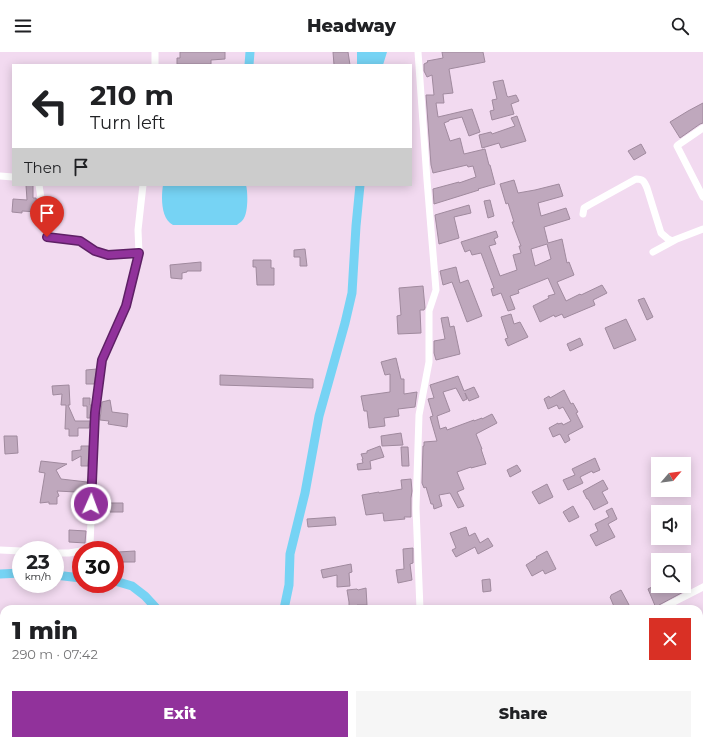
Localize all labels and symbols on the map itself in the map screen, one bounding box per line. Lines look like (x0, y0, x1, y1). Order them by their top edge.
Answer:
pin (30, 196, 64, 237)
north arrow (651, 457, 691, 497)
position arrow (70, 483, 112, 525)
speed limit sign: 30 (72, 541, 124, 593)

